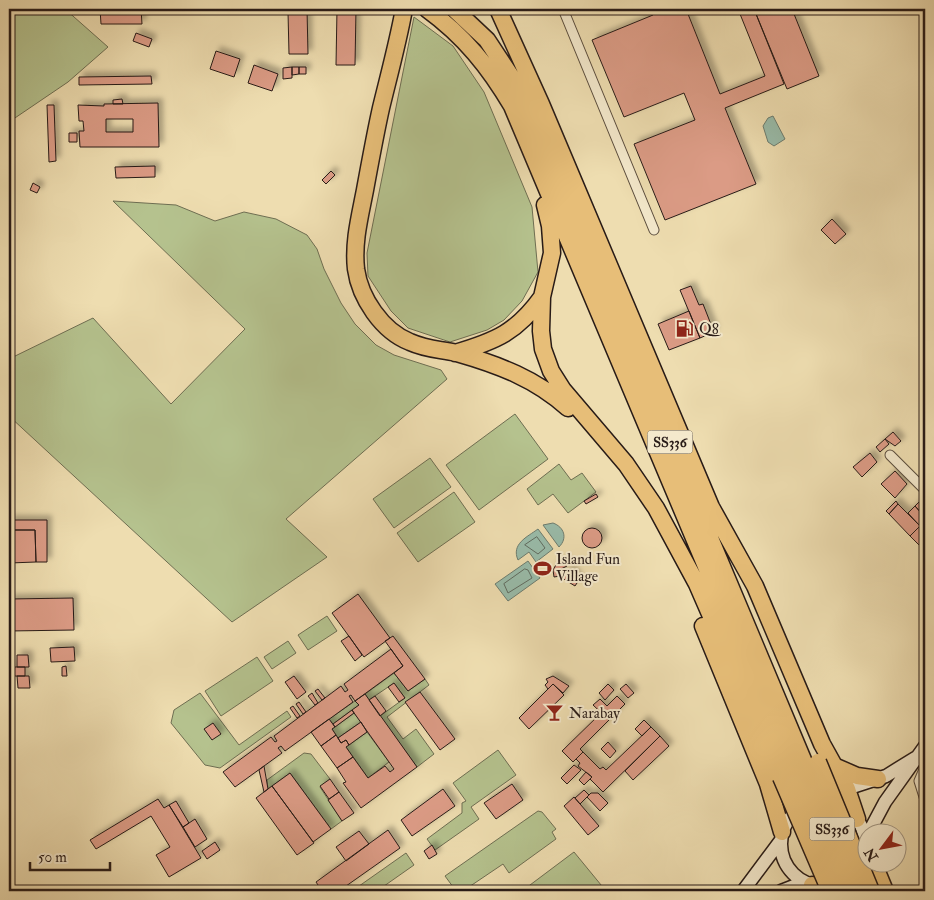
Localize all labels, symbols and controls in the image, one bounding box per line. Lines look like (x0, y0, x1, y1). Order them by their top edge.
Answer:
fuel station icon: Q8 (675, 319, 695, 339)
place label: Q8 (699, 320, 721, 339)
road number: SS336 (648, 431, 692, 454)
place label: Island Fun Village (556, 550, 620, 586)
sports icon: Island Fun Village (532, 558, 552, 578)
bar icon: Narabay (545, 703, 565, 723)
place label: Narabay (569, 704, 620, 723)
road number: SS336 (810, 818, 854, 841)
north arrow (856, 822, 906, 872)
scale bar (30, 840, 110, 872)
text: N (861, 844, 882, 865)
text: 50 m (38, 848, 67, 867)

